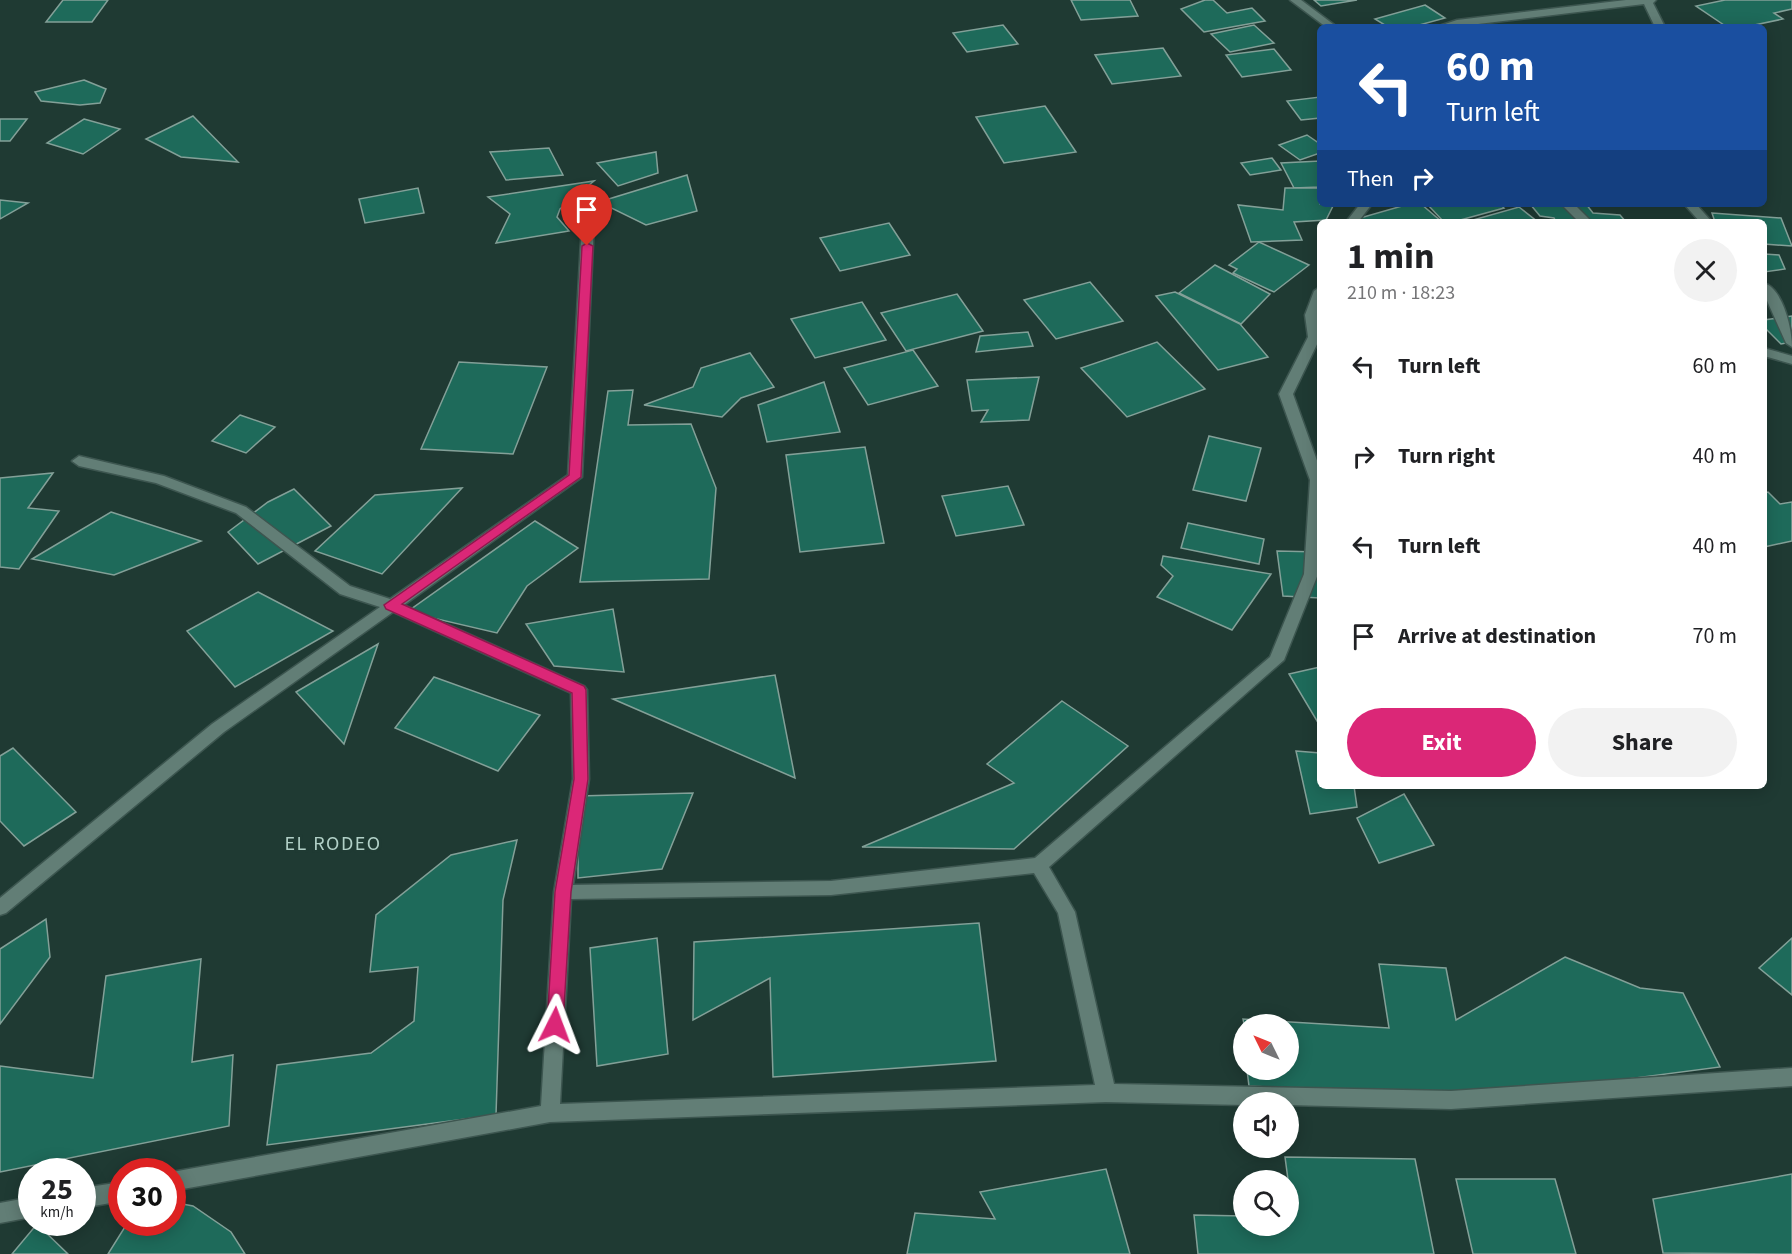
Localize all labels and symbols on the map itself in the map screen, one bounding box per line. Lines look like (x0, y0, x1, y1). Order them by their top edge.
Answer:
pin (561, 184, 612, 246)
district label: EL RODEO (284, 830, 382, 858)
position arrow (523, 993, 587, 1057)
north arrow (1233, 1014, 1299, 1080)
speed limit sign: 30 (108, 1158, 186, 1236)

